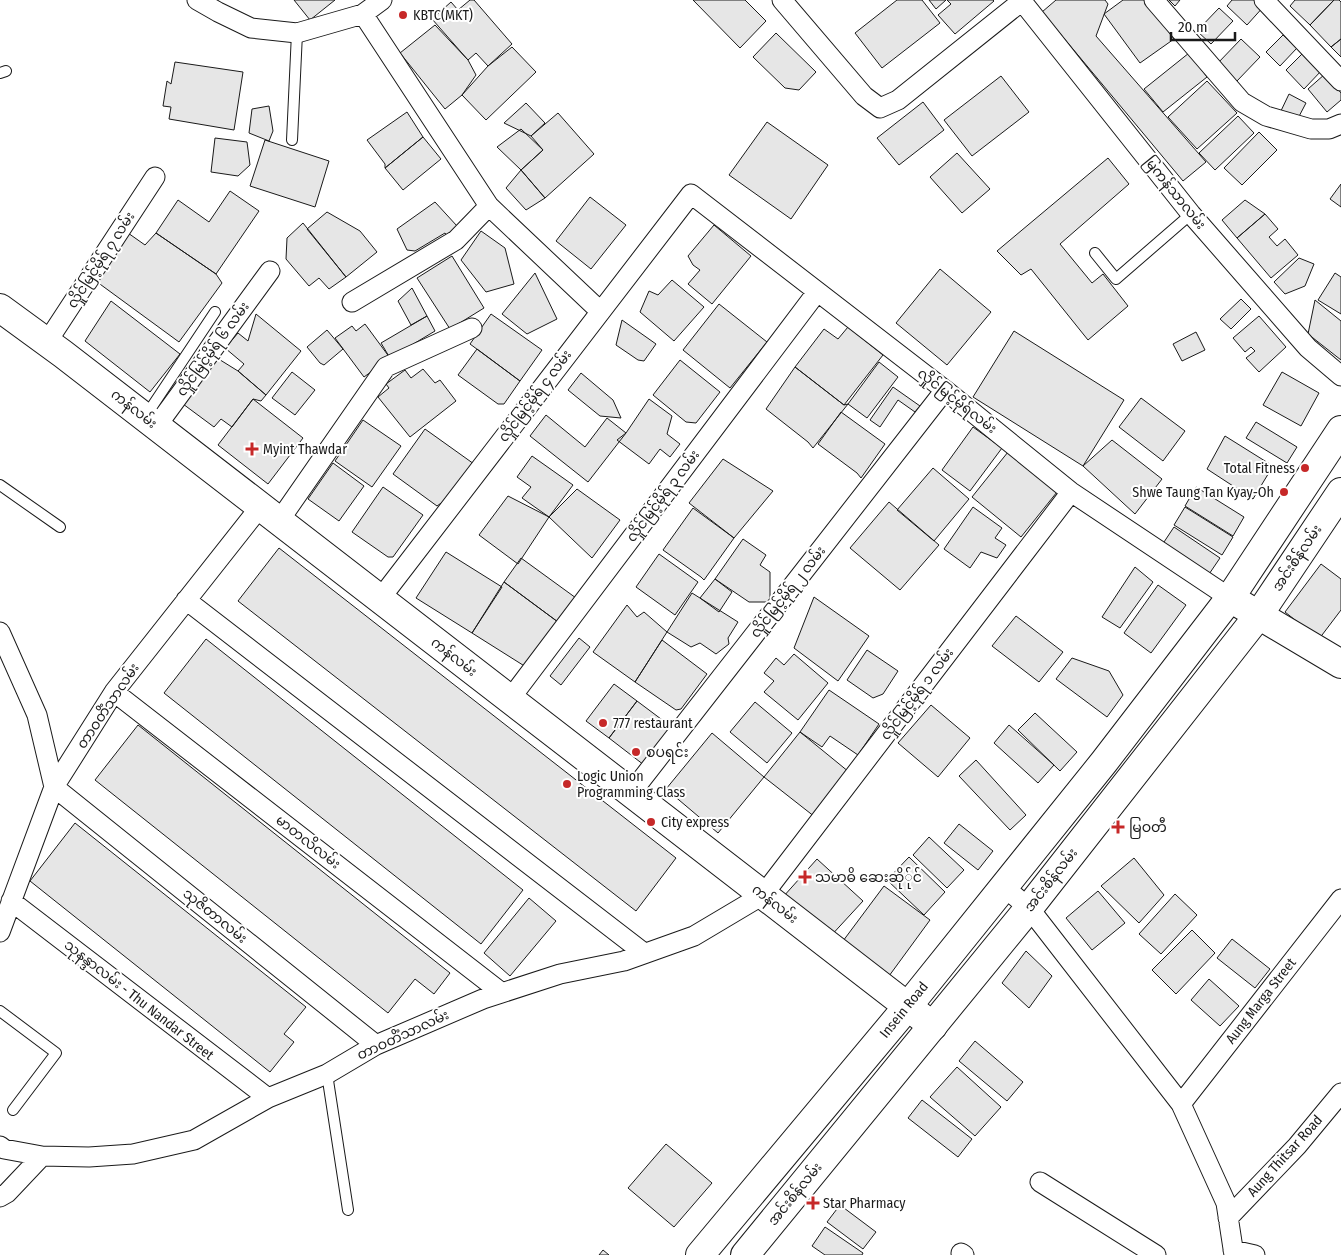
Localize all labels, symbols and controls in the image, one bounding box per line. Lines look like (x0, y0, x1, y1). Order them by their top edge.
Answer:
place label: KBTC(MKT) (413, 7, 473, 24)
marker: KBTC(MKT) (397, 9, 409, 21)
scale bar (1171, 10, 1235, 42)
text: 20 m (1178, 18, 1208, 36)
street label: မြကန်သာလမ်း (1138, 152, 1211, 235)
street label: လှိုင်မြင့်မိုရ် ၇ လမ်း (62, 208, 141, 313)
street label: လှိုင်မြင့်မိုရ် ၆ လမ်း (171, 297, 255, 401)
street label: လှိုင်မြင့်မိုရ် ၄ လမ်း (493, 345, 578, 447)
street label: လှိုင်မြင့်မိုရ်လမ်း (912, 363, 1001, 440)
street label: ကန်လမ်း (106, 384, 162, 435)
place label: Myint Thawdar (263, 441, 347, 458)
marker: Myint Thawdar (245, 442, 259, 456)
street label: လှိုင်မြင့်မိုရ် ၃ လမ်း (621, 445, 706, 547)
place label: Total Fitness (1224, 460, 1295, 477)
marker: Total Fitness (1299, 462, 1311, 474)
place label: Shwe Taung Tan Kyay-Oh (1132, 484, 1274, 501)
marker: Shwe Taung Tan Kyay-Oh (1278, 486, 1290, 498)
street label: အင်းစိန်လမ်း (1267, 520, 1328, 596)
street label: လှိုင်မြင့်မိုရ် ၂ လမ်း (745, 541, 831, 643)
street label: ကန်လမ်း (426, 632, 482, 683)
street label: လှိုင်မြင့်မိုရ် ၁ လမ်း (875, 643, 960, 745)
street label: တာဝတိံသာလမ်း (71, 659, 143, 752)
place label: 777 restaurant (613, 715, 693, 732)
marker: 777 restaurant (597, 717, 609, 729)
place label: စပရင်း (646, 742, 689, 764)
marker: စပရင်း (630, 746, 642, 758)
place label: Logic Union Programming Class (577, 768, 685, 801)
marker: Logic Union Programming Class (561, 778, 573, 790)
street label: မာတလိလမ်း (272, 810, 345, 873)
place label: City express (661, 814, 729, 831)
marker: City express (645, 816, 657, 828)
place label: မြဝတီ (1129, 817, 1167, 839)
marker: မြဝတီ (1111, 820, 1125, 834)
street label: အင်းစိန်လမ်း (1019, 843, 1084, 917)
place label: သမာဓိ ဆေးဆို်ုင် (815, 867, 922, 889)
marker: သမာဓိ ဆေးဆို်ုင် (799, 871, 811, 883)
street label: ကန်လမ်း (747, 879, 803, 930)
street label: သုဇိတာလမ်း (178, 883, 252, 949)
street label: သုနန္ဒာလမ်း - Thu Nandar Street (59, 935, 219, 1067)
street label: Aung Marga Street (1222, 954, 1300, 1047)
street label: Insein Road (876, 979, 932, 1041)
street label: တာဝတိံသာလမ်း (353, 1004, 452, 1064)
street label: Aung Thitsar Road (1244, 1112, 1326, 1200)
street label: အင်းစိန်လမ်း (763, 1158, 828, 1231)
place label: Star Pharmacy (823, 1195, 906, 1212)
marker: Star Pharmacy (807, 1197, 819, 1209)

